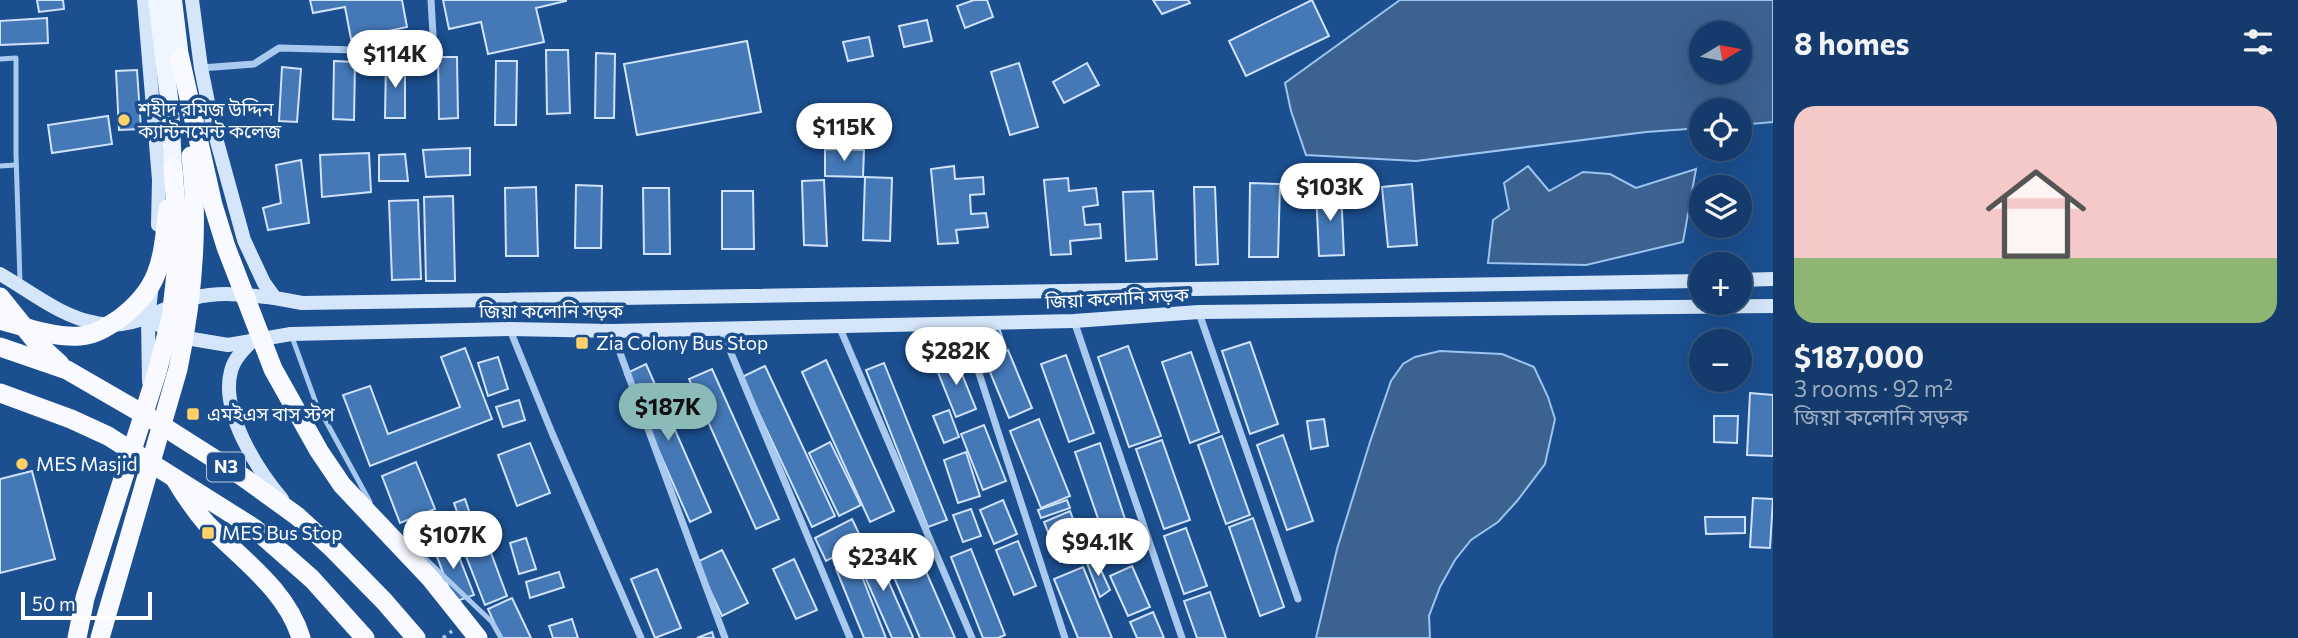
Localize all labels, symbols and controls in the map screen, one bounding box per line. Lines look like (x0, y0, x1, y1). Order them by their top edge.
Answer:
north arrow (1689, 21, 1752, 84)
map controls (1689, 21, 1752, 392)
icon: filters (2239, 23, 2277, 61)
text: 8 homes (1794, 24, 1910, 61)
pin: $114K (346, 31, 444, 90)
text: $114K (363, 39, 427, 67)
place label: শহীদ রমিজ উদ্দিন ক্যান্টনমেন্ট কলেজ (137, 97, 282, 142)
button: locate (1689, 98, 1752, 161)
pin: $115K (795, 104, 893, 163)
marker: শহীদ রমিজ উদ্দিন ক্যান্টনমেন্ট কলেজ (116, 112, 132, 128)
text: $115K (812, 112, 876, 140)
icon: home (1973, 151, 2099, 277)
pin: $103K (1281, 164, 1379, 223)
text: $103K (1296, 172, 1364, 200)
button: layers (1689, 175, 1752, 238)
button: + (1689, 252, 1752, 315)
street label: জিয়া কলোনি সড়ক (1043, 282, 1190, 313)
street label: জিয়া কলোনি সড়ক (478, 299, 624, 322)
pin: $282K (907, 328, 1005, 387)
button: − (1689, 329, 1752, 392)
place label: Zia Colony Bus Stop (596, 331, 768, 354)
marker: Zia Colony Bus Stop (574, 335, 590, 351)
text: $282K (921, 336, 991, 364)
text: $187,000 (1794, 337, 1924, 374)
text: 3 rooms · 92 m² (1794, 374, 1953, 402)
pin: $187K (619, 384, 717, 443)
text: $187K (635, 392, 701, 420)
place label: এমইএস বাস স্টপ (207, 402, 335, 425)
text: জিয়া কলোনি সড়ক (1794, 402, 1968, 430)
marker: এমইএস বাস স্টপ (185, 406, 201, 422)
place label: MES Masjid (36, 452, 138, 475)
road number: N3 (207, 452, 245, 481)
marker: MES Masjid (14, 456, 30, 472)
pin: $107K (404, 512, 502, 571)
pin: $94.1K (1041, 518, 1155, 578)
text: $107K (419, 520, 487, 548)
place label: MES Bus Stop (222, 521, 343, 544)
marker: MES Bus Stop (200, 525, 216, 541)
text: $94.1K (1062, 527, 1134, 555)
pin: $234K (834, 534, 932, 593)
text: $234K (848, 542, 918, 570)
scale bar (21, 589, 152, 621)
text: 50 m (32, 592, 76, 615)

